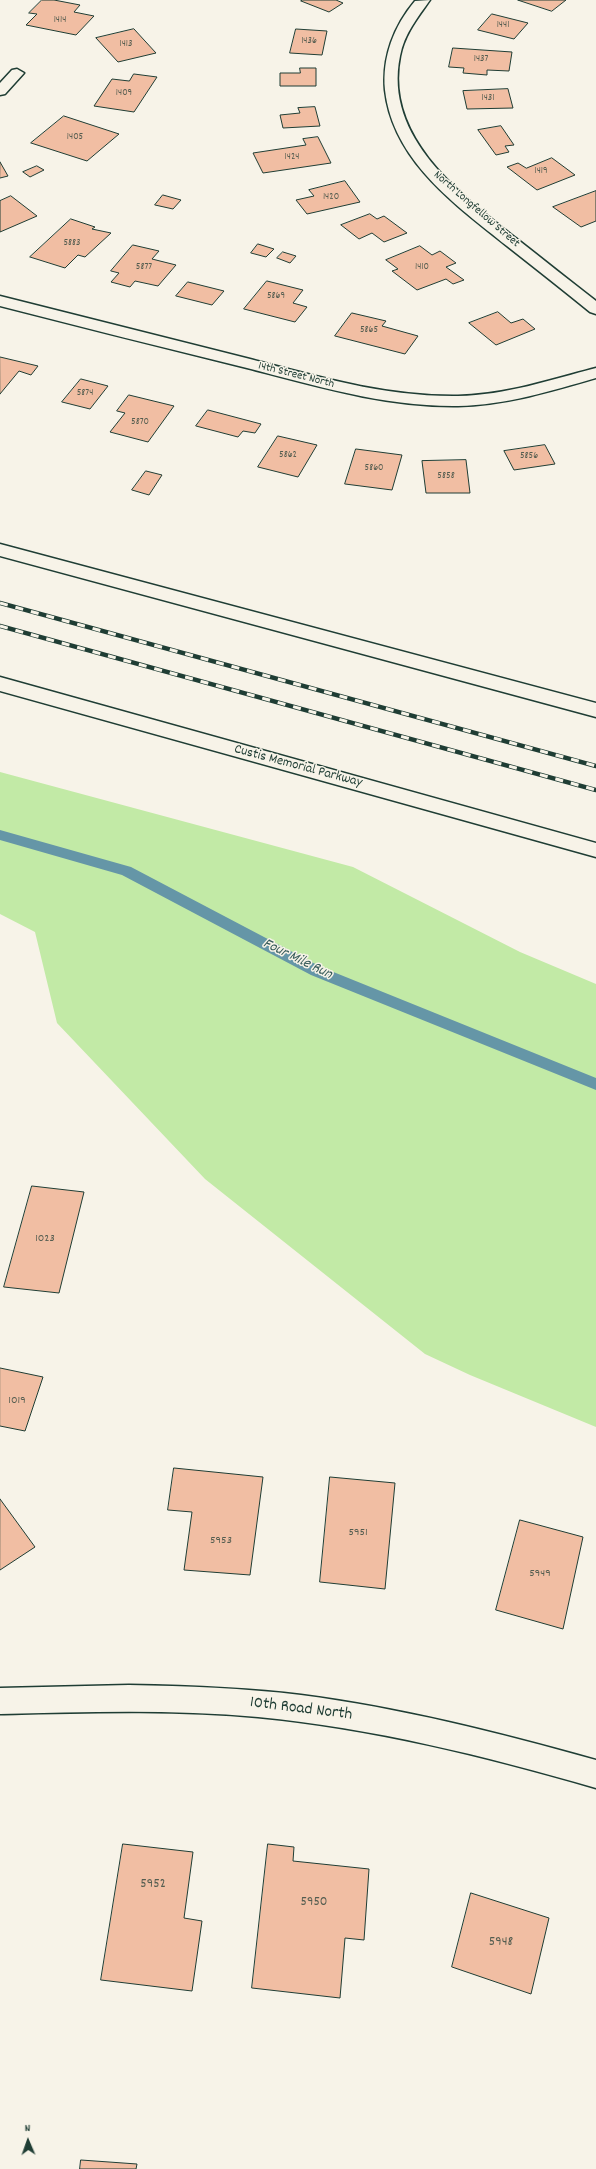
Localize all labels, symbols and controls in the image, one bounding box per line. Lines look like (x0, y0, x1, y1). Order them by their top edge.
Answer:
house number: 1414 (54, 15, 66, 27)
house number: 1441 (497, 20, 509, 32)
house number: 1436 (301, 36, 317, 48)
house number: 1413 (120, 39, 132, 51)
house number: 1437 (474, 54, 488, 66)
house number: 1409 (116, 88, 132, 100)
house number: 1431 (482, 93, 494, 105)
house number: 1405 (67, 132, 83, 144)
house number: 1424 (285, 152, 299, 164)
house number: 1419 (534, 166, 548, 178)
street label: North Longfellow Street (430, 169, 522, 251)
house number: 1420 (323, 192, 339, 204)
house number: 5883 (63, 238, 81, 250)
house number: 5877 (136, 262, 152, 274)
house number: 1410 (415, 262, 429, 274)
house number: 5869 (267, 291, 285, 303)
house number: 5865 (360, 325, 378, 337)
street label: 14th Street North (256, 360, 336, 392)
house number: 5874 (77, 388, 93, 400)
house number: 5870 (131, 417, 149, 429)
house number: 5862 (279, 450, 297, 462)
house number: 5856 (520, 451, 538, 463)
house number: 5860 (365, 463, 383, 475)
house number: 5858 (437, 471, 455, 483)
street label: Custis Memorial Parkway (232, 742, 364, 792)
water label: Four Mile Run (259, 936, 335, 984)
house number: 1023 (35, 1232, 55, 1246)
house number: 1019 (8, 1394, 26, 1408)
house number: 5951 (348, 1526, 368, 1540)
house number: 5953 (210, 1534, 232, 1548)
house number: 5949 (529, 1567, 551, 1581)
street label: 10th Road North (249, 1694, 353, 1726)
house number: 5952 (140, 1877, 166, 1893)
house number: 5950 (300, 1895, 328, 1911)
house number: 5948 (489, 1935, 513, 1951)
north arrow (8, 2121, 48, 2161)
text: N (25, 2121, 31, 2137)

